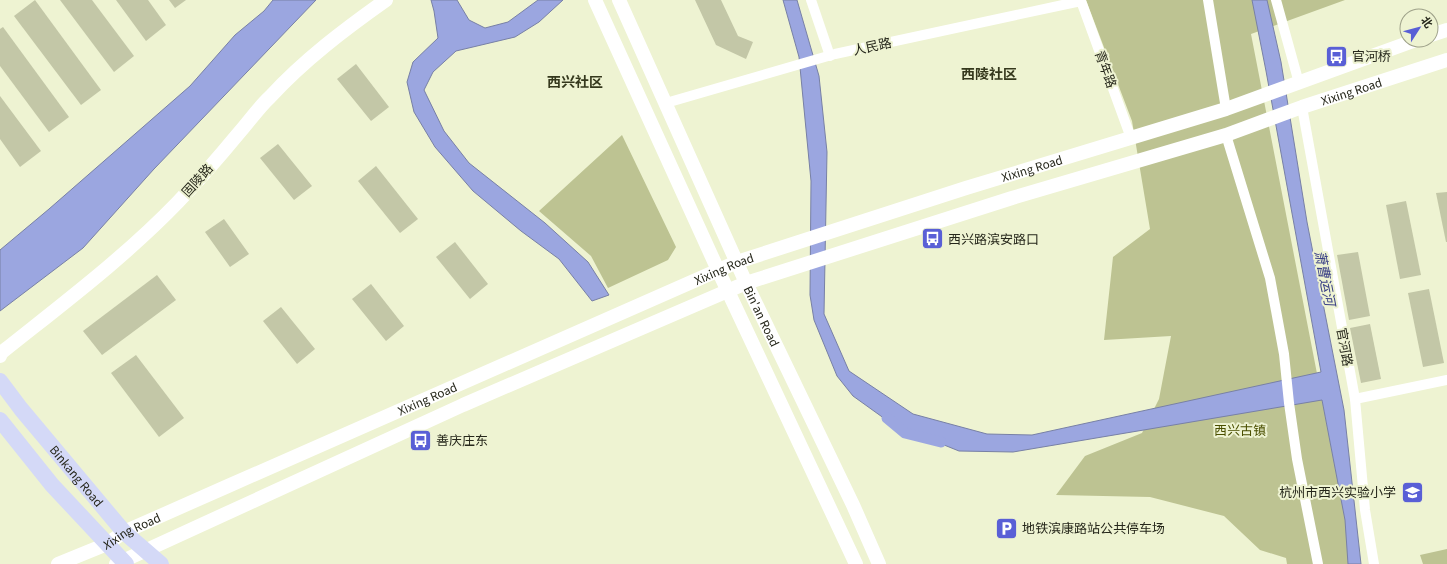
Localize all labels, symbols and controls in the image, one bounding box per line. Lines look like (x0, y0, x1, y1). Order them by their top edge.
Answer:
north arrow (1399, 8, 1439, 48)
text: 北 (1417, 14, 1436, 31)
street label: 人民路 (851, 34, 893, 60)
bus stop icon: 官河桥 (1323, 43, 1349, 69)
street label: 青年路 (1090, 48, 1120, 91)
place label: 官河桥 (1352, 48, 1391, 66)
district label: 西陵社区 (961, 65, 1017, 85)
district label: 西兴社区 (547, 73, 603, 93)
street label: Xixing Road (1319, 74, 1384, 110)
street label: Xixing Road (999, 151, 1065, 187)
street label: 固陵路 (178, 160, 217, 201)
bus stop icon: 西兴路滨安路口 (920, 226, 946, 252)
place label: 西兴路滨安路口 (948, 231, 1039, 249)
street label: Xixing Road (692, 249, 756, 290)
water label: 萧曹运河 (1309, 249, 1340, 311)
street label: Bin'an Road (739, 283, 783, 350)
street label: 官河路 (1332, 326, 1356, 368)
street label: Xixing Road (395, 378, 460, 420)
park label: 西兴古镇 (1214, 422, 1266, 440)
bus stop icon: 善庆庄东 (408, 427, 434, 453)
place label: 善庆庄东 (436, 432, 488, 450)
street label: Binkang Road (45, 442, 107, 511)
school or university icon: 杭州市西兴实验小学 (1399, 479, 1425, 505)
place label: 杭州市西兴实验小学 (1279, 484, 1396, 502)
street label: Xixing Road (101, 509, 164, 555)
parking icon: 地铁滨康路站公共停车场 (993, 515, 1019, 541)
place label: 地铁滨康路站公共停车场 (1022, 520, 1165, 538)

